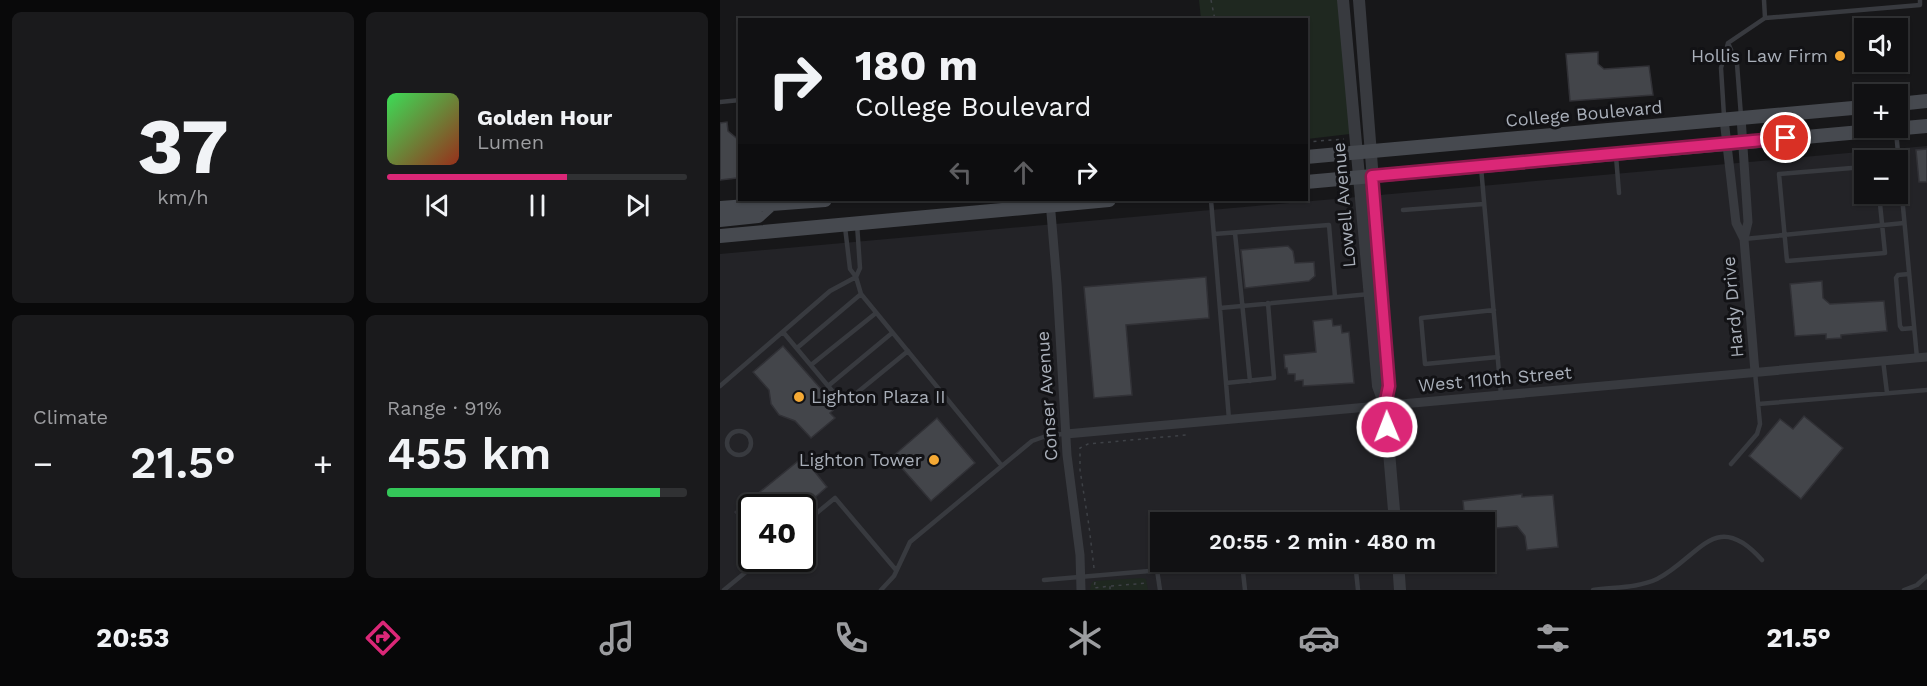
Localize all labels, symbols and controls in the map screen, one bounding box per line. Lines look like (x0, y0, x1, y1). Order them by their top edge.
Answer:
map controls (1854, 18, 1908, 204)
button: sound (1854, 18, 1908, 72)
text: 180 m (855, 41, 978, 90)
icon: right (756, 42, 834, 120)
place label: Hollis Law Firm (1691, 45, 1828, 66)
marker: Hollis Law Firm (1833, 49, 1847, 63)
button: + (1854, 84, 1908, 138)
text: College Boulevard (855, 91, 1091, 123)
street label: College Boulevard (1505, 96, 1663, 131)
text: 37 (137, 100, 229, 192)
text: Golden Hour (477, 105, 612, 130)
pin (1760, 112, 1811, 163)
icon: arrive (1769, 121, 1802, 154)
text: Lumen (477, 130, 544, 154)
street label: Lowell Avenue (1328, 142, 1359, 269)
button: − (1854, 150, 1908, 204)
icon: left (944, 156, 977, 189)
icon: ahead (1007, 156, 1040, 189)
icon: right (1070, 156, 1103, 189)
text: km/h (157, 185, 209, 209)
icon: previous (421, 189, 454, 222)
icon: pause (521, 189, 554, 222)
icon: next (621, 189, 654, 222)
street label: Hardy Drive (1718, 256, 1747, 358)
street label: Conser Avenue (1031, 330, 1062, 462)
street label: West 110th Street (1417, 361, 1573, 396)
place label: Lighton Plaza II (811, 386, 946, 407)
marker: Lighton Plaza II (792, 390, 806, 404)
position arrow (1355, 395, 1419, 459)
text: Range · 91% (387, 396, 502, 420)
text: Climate (33, 405, 108, 429)
text: 455 km (387, 427, 551, 480)
text: 21.5° (130, 436, 236, 489)
text: − (33, 444, 53, 483)
text: + (313, 444, 333, 483)
place label: Lighton Tower (799, 449, 922, 470)
marker: Lighton Tower (927, 453, 941, 467)
speed limit sign: 40 (738, 494, 816, 572)
text: 20:55 · 2 min · 480 m (1209, 529, 1436, 554)
icon: directions (362, 617, 404, 659)
icon: music (596, 617, 638, 659)
icon: phone (830, 617, 872, 659)
icon: climate (1064, 617, 1106, 659)
icon: car (1298, 617, 1340, 659)
icon: filters (1532, 617, 1574, 659)
text: 20:53 (96, 622, 169, 654)
text: 21.5° (1766, 622, 1831, 654)

